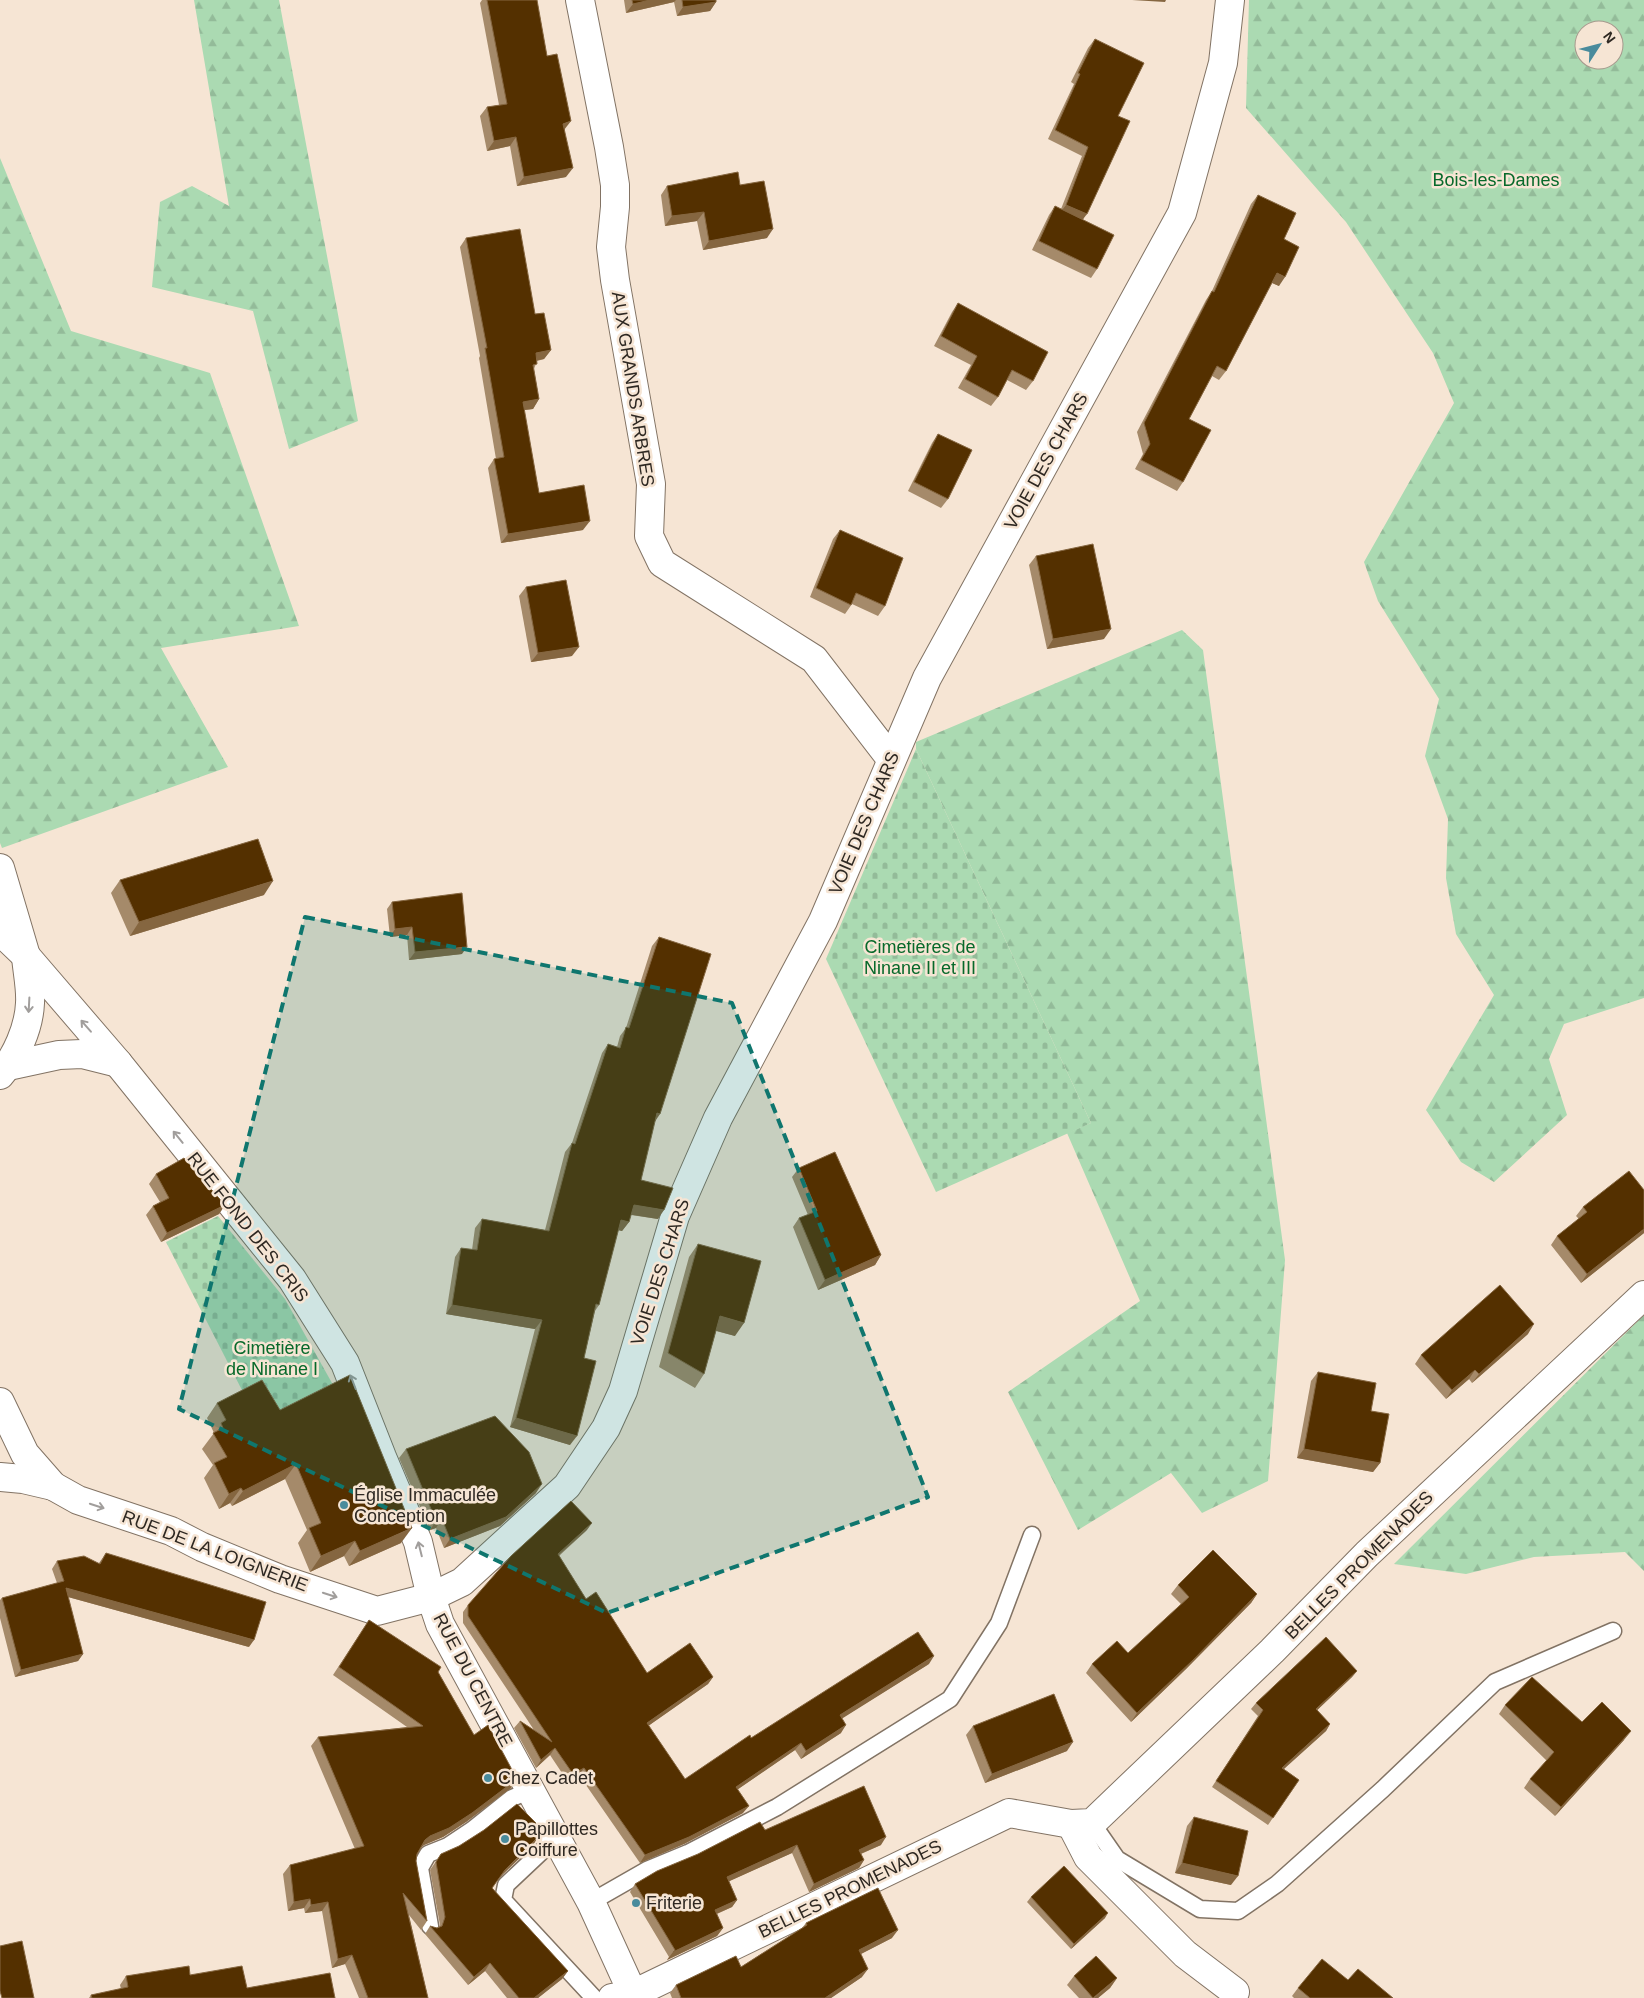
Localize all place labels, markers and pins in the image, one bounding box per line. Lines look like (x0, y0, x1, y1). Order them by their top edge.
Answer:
place label: Église Immaculée Conception (354, 1485, 496, 1526)
marker: Église Immaculée Conception (338, 1499, 350, 1511)
place label: Chez Cadet (498, 1768, 593, 1788)
marker: Chez Cadet (482, 1772, 494, 1784)
place label: Papillottes Coiffure (515, 1819, 598, 1860)
marker: Papillottes Coiffure (499, 1833, 511, 1845)
place label: Friterie (646, 1893, 702, 1913)
marker: Friterie (630, 1897, 642, 1909)

